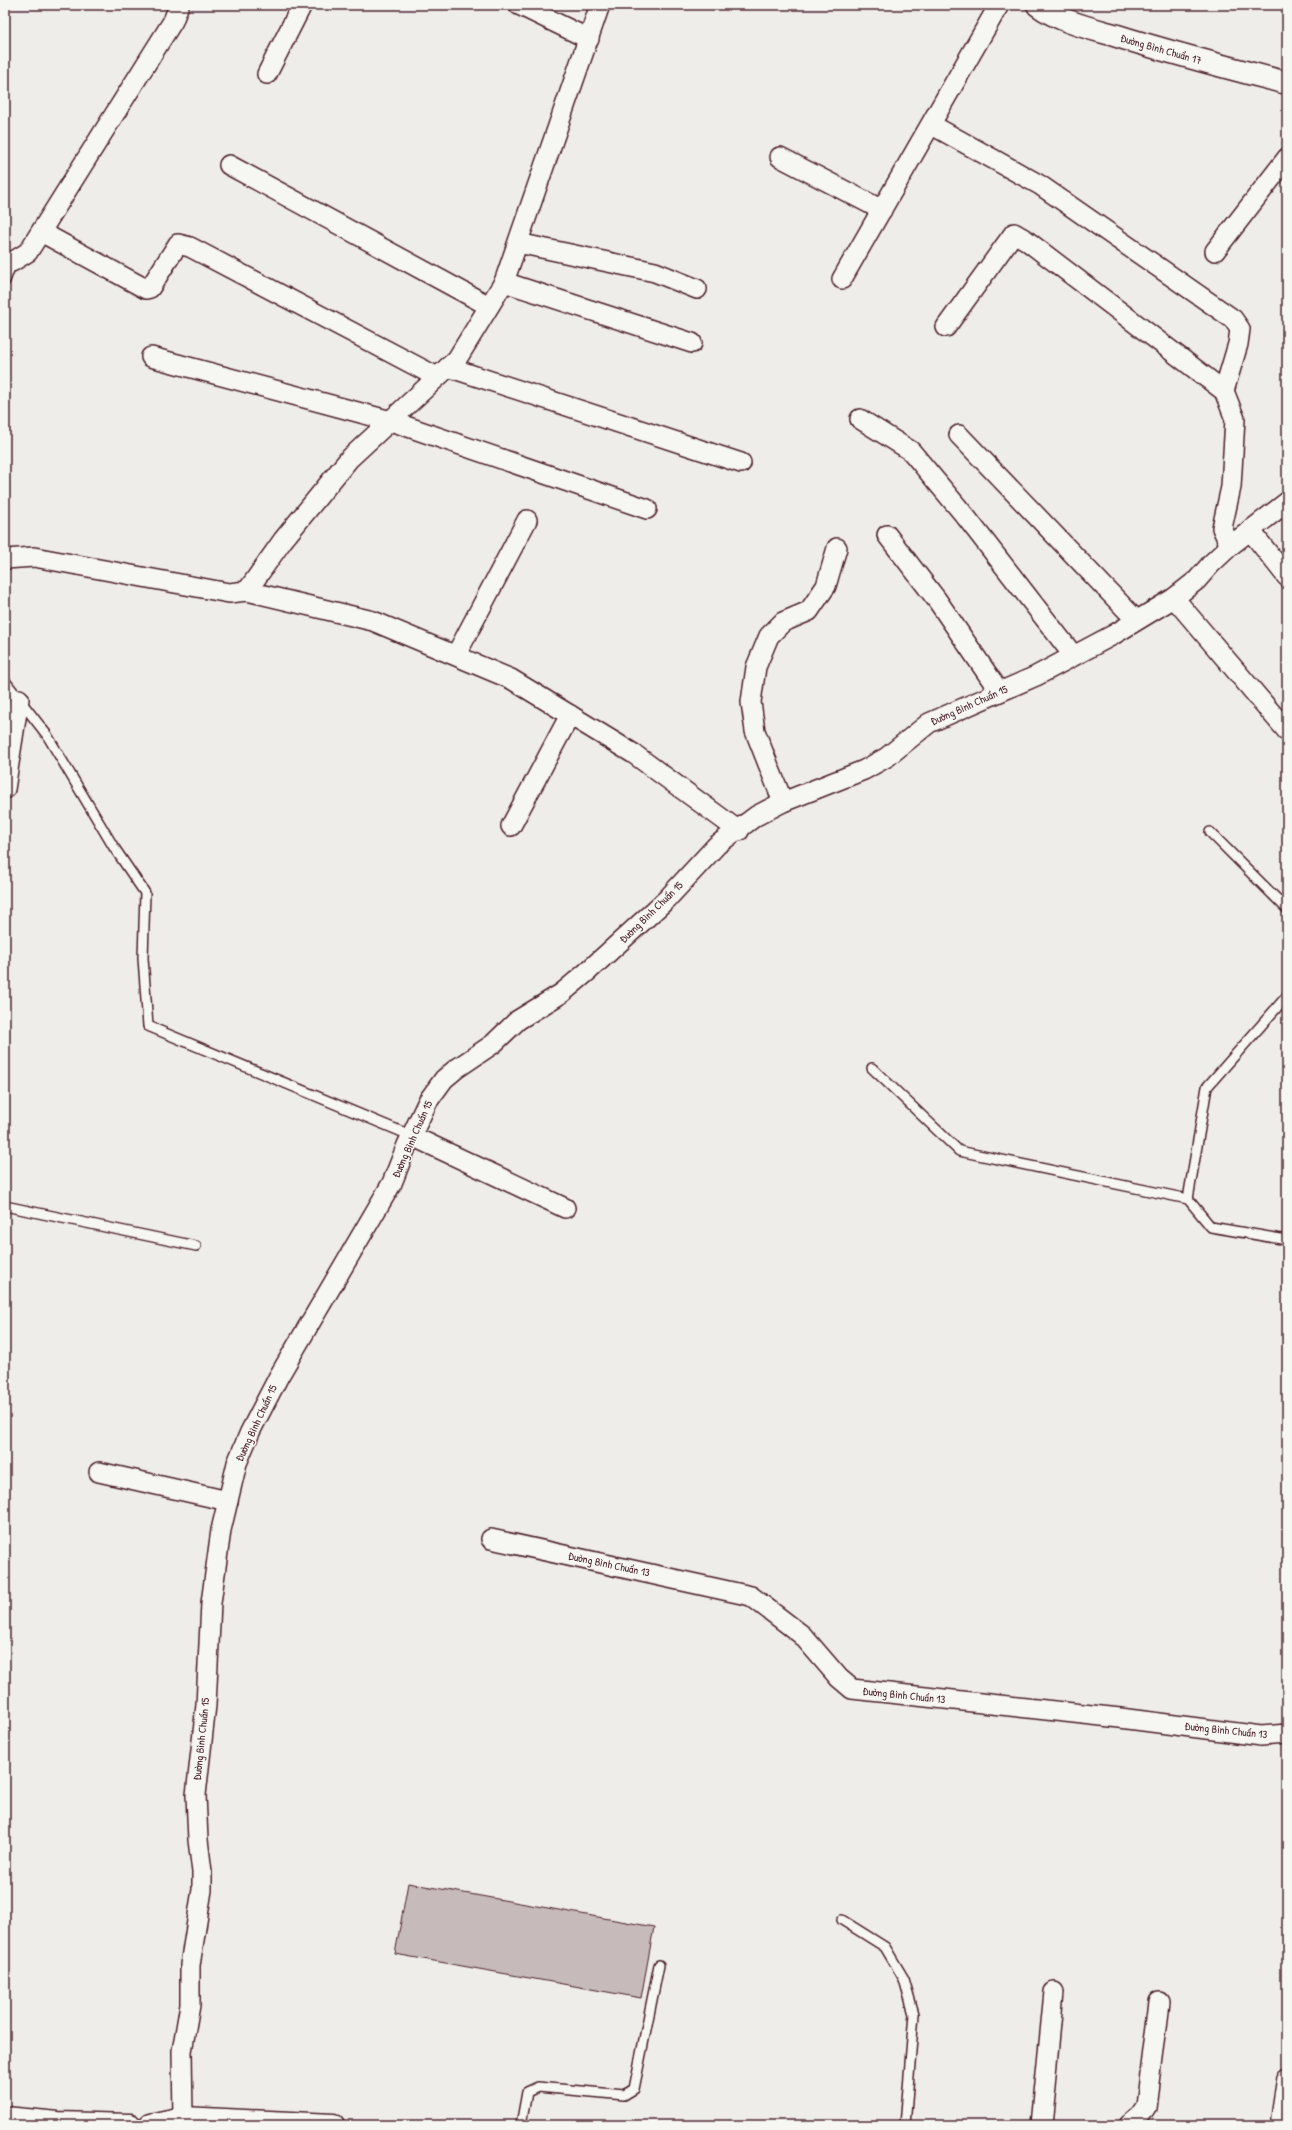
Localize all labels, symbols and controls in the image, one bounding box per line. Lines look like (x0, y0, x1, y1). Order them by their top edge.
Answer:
street label: Đường Bình Chuẩn 17 (1119, 31, 1203, 67)
street label: Đường Bình Chuẩn 15 (928, 682, 1010, 728)
street label: Đường Bình Chuẩn 15 (616, 878, 686, 946)
street label: Đường Bình Chuẩn 15 (389, 1098, 435, 1180)
street label: Đường Bình Chuẩn 15 (232, 1382, 280, 1464)
street label: Đường Bình Chuẩn 13 (567, 1549, 651, 1580)
street label: Đường Bình Chuẩn 13 (862, 1684, 946, 1706)
street label: Đường Bình Chuẩn 15 (190, 1697, 212, 1781)
street label: Đường Bình Chuẩn 13 (1184, 1719, 1268, 1741)

